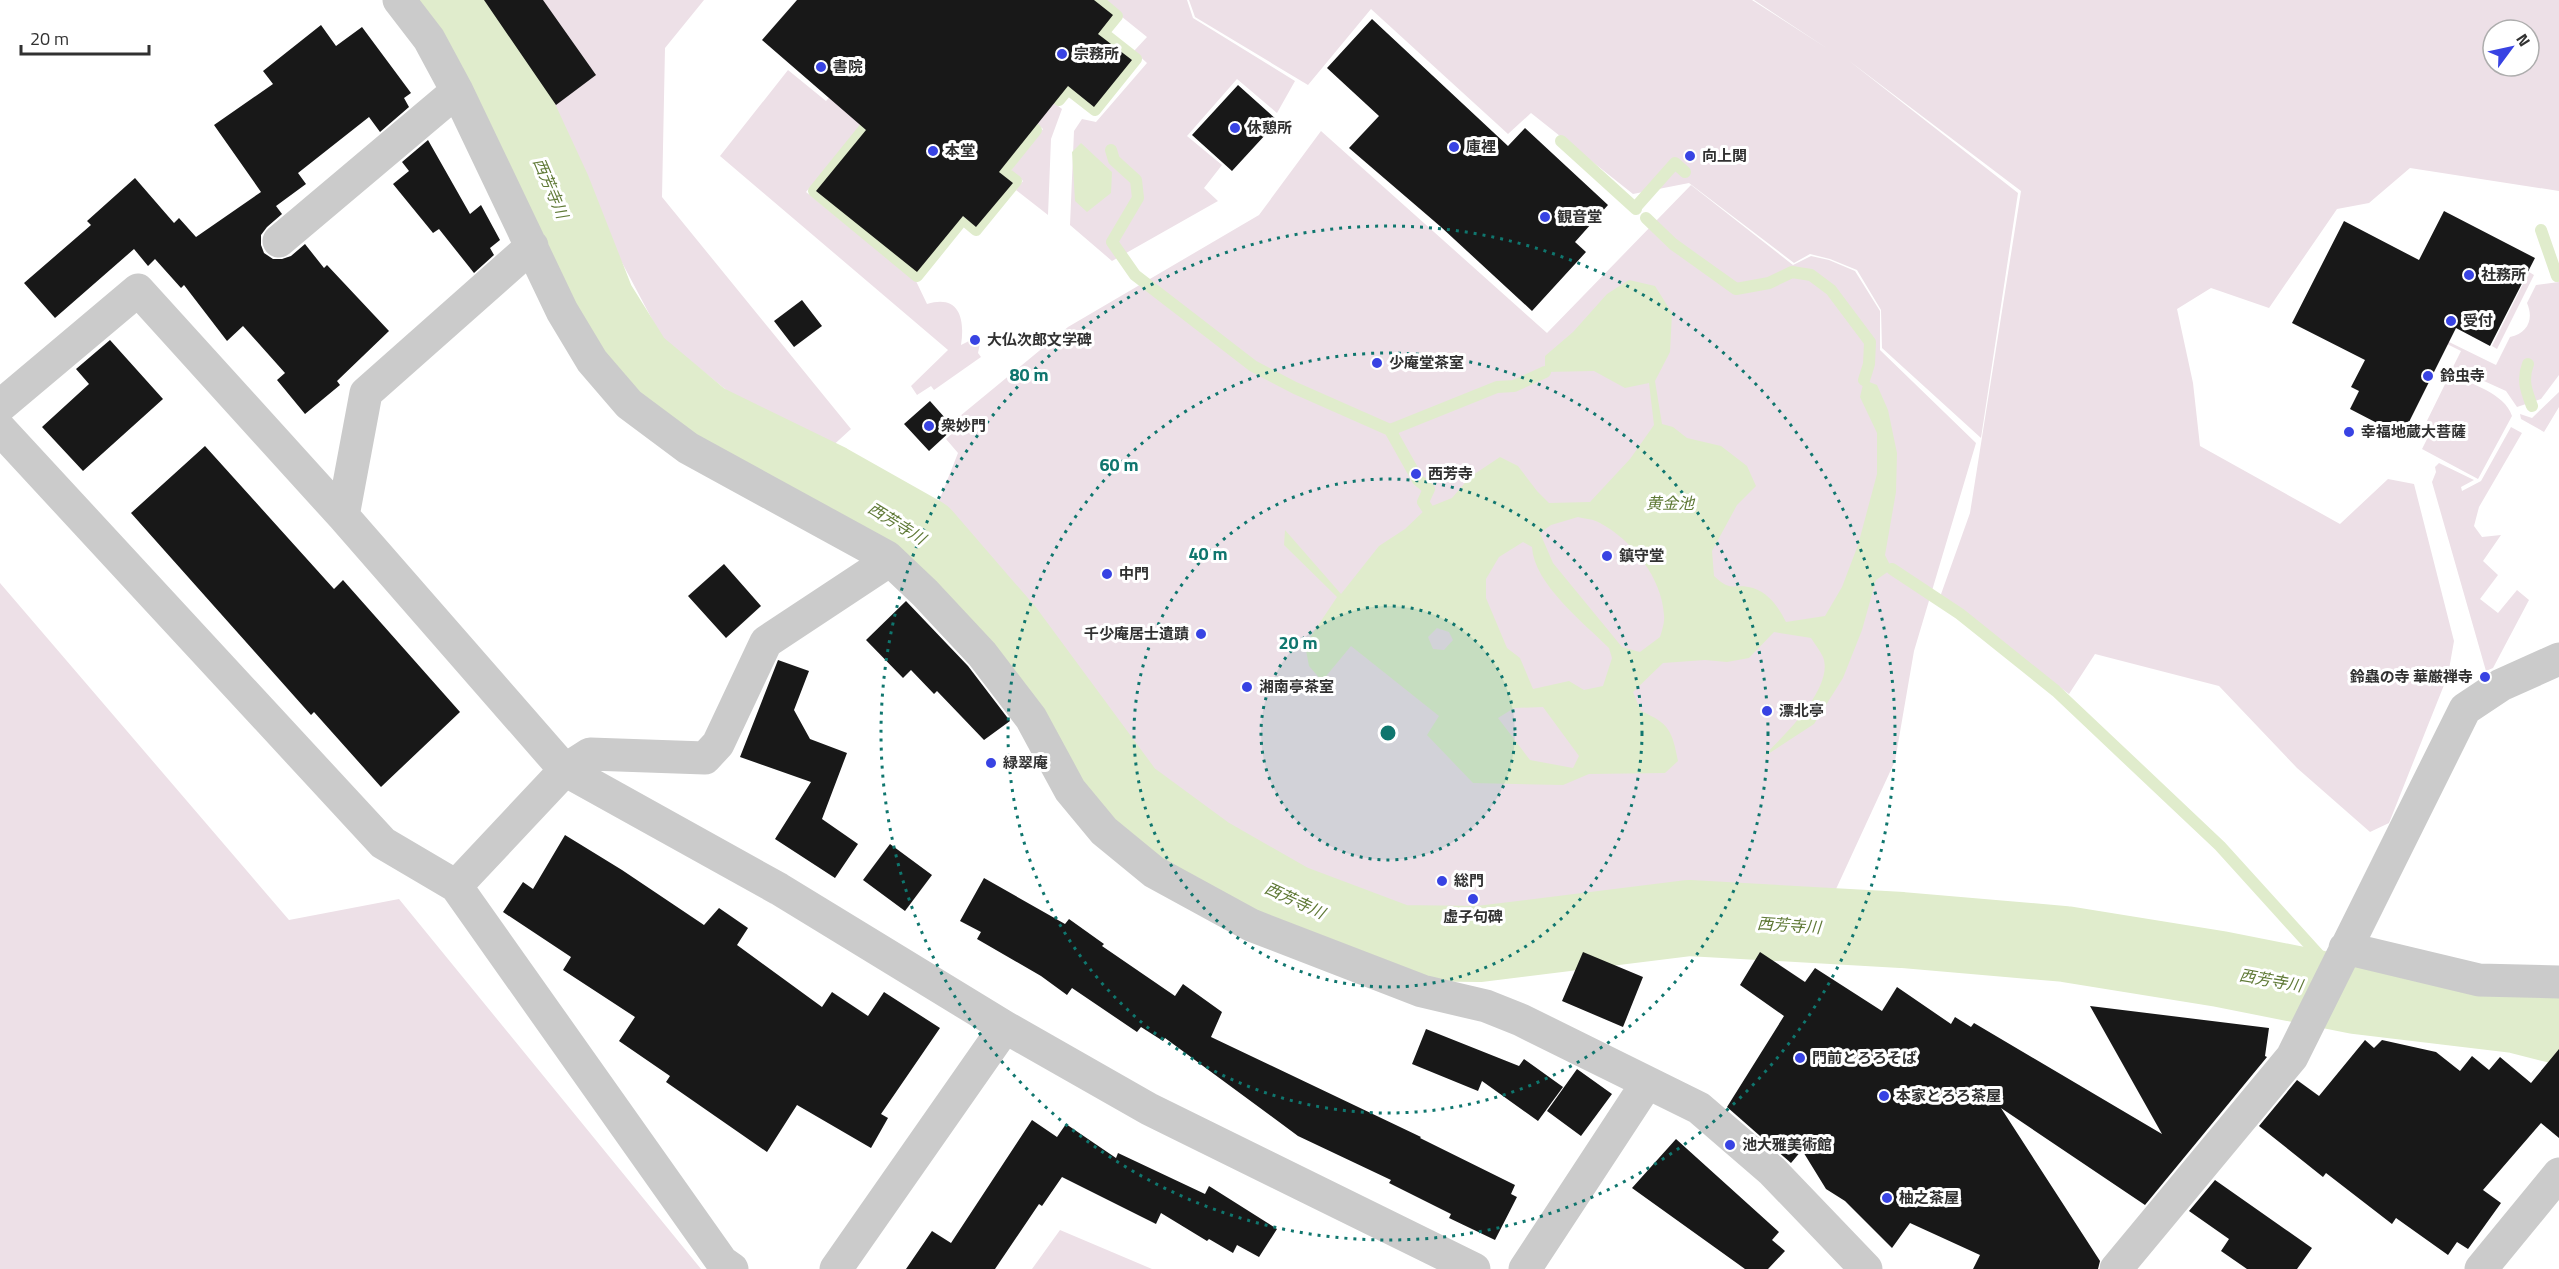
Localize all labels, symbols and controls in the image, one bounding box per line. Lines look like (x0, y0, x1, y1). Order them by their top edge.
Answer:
scale bar (21, 18, 148, 56)
north arrow (2481, 18, 2541, 78)
text: 20 m (30, 25, 69, 52)
text: N (2510, 29, 2537, 51)
place label: 宗務所 (1074, 42, 1119, 65)
marker: 宗務所 (1055, 47, 1069, 61)
place label: 書院 (833, 55, 863, 78)
marker: 書院 (814, 60, 828, 74)
place label: 休憩所 (1247, 116, 1292, 139)
marker: 休憩所 (1228, 121, 1242, 135)
place label: 庫裡 (1466, 135, 1496, 158)
place label: 本堂 (945, 139, 975, 162)
marker: 庫裡 (1447, 140, 1461, 154)
marker: 本堂 (926, 144, 940, 158)
place label: 向上関 (1702, 144, 1747, 167)
marker: 向上関 (1683, 149, 1697, 163)
water label: 西芳寺川 (527, 154, 575, 224)
place label: 観音堂 (1557, 205, 1602, 228)
marker: 観音堂 (1538, 210, 1552, 224)
place label: 社務所 (2481, 263, 2526, 286)
marker: 社務所 (2462, 268, 2476, 282)
place label: 受付 (2463, 309, 2493, 332)
marker: 受付 (2444, 314, 2458, 328)
place label: 大仏次郎文学碑 (987, 328, 1092, 351)
marker: 大仏次郎文学碑 (968, 333, 982, 347)
place label: 少庵堂茶室 (1389, 351, 1464, 374)
marker: 少庵堂茶室 (1370, 356, 1384, 370)
text: 80 m (1009, 361, 1049, 388)
place label: 鈴虫寺 (2440, 364, 2485, 387)
marker: 鈴虫寺 (2421, 369, 2435, 383)
place label: 衆妙門 (941, 414, 986, 437)
marker: 衆妙門 (922, 419, 936, 433)
place label: 幸福地蔵大菩薩 (2361, 420, 2466, 443)
marker: 幸福地蔵大菩薩 (2342, 425, 2356, 439)
text: 60 m (1099, 451, 1139, 478)
place label: 西芳寺 (1428, 462, 1473, 485)
marker: 西芳寺 (1409, 467, 1423, 481)
water label: 黄金池 (1646, 491, 1696, 515)
water label: 西芳寺川 (863, 496, 932, 551)
text: 40 m (1188, 540, 1228, 567)
place label: 鎮守堂 (1619, 544, 1664, 567)
marker: 鎮守堂 (1600, 549, 1614, 563)
place label: 中門 (1119, 562, 1149, 585)
marker: 中門 (1100, 567, 1114, 581)
place label: 千少庵居士遺蹟 (1084, 622, 1189, 645)
marker: 千少庵居士遺蹟 (1194, 627, 1208, 641)
text: 20 m (1278, 629, 1318, 656)
place label: 鈴蟲の寺 華厳禅寺 (2350, 665, 2473, 688)
marker: 鈴蟲の寺 華厳禅寺 (2478, 670, 2492, 684)
place label: 湘南亭茶室 (1259, 675, 1334, 698)
marker: 湘南亭茶室 (1240, 680, 1254, 694)
place label: 漂北亭 (1779, 699, 1824, 722)
marker: 漂北亭 (1760, 704, 1774, 718)
centre of rings (1378, 723, 1398, 743)
place label: 緑翠庵 (1003, 751, 1048, 774)
marker: 緑翠庵 (984, 756, 998, 770)
place label: 総門 (1454, 869, 1484, 892)
marker: 総門 (1435, 874, 1449, 888)
water label: 西芳寺川 (1261, 876, 1331, 925)
marker: 虚子句碑 (1466, 892, 1480, 906)
place label: 虚子句碑 (1443, 905, 1503, 928)
water label: 西芳寺川 (1756, 911, 1824, 939)
water label: 西芳寺川 (2237, 963, 2307, 998)
place label: 門前とろろそば (1812, 1046, 1917, 1069)
marker: 門前とろろそば (1793, 1051, 1807, 1065)
place label: 本家とろろ茶屋 (1896, 1084, 2001, 1107)
marker: 本家とろろ茶屋 (1877, 1089, 1891, 1103)
place label: 池大雅美術館 (1742, 1133, 1832, 1156)
marker: 池大雅美術館 (1723, 1138, 1737, 1152)
place label: 柚之茶屋 (1899, 1186, 1959, 1209)
marker: 柚之茶屋 (1880, 1191, 1894, 1205)

